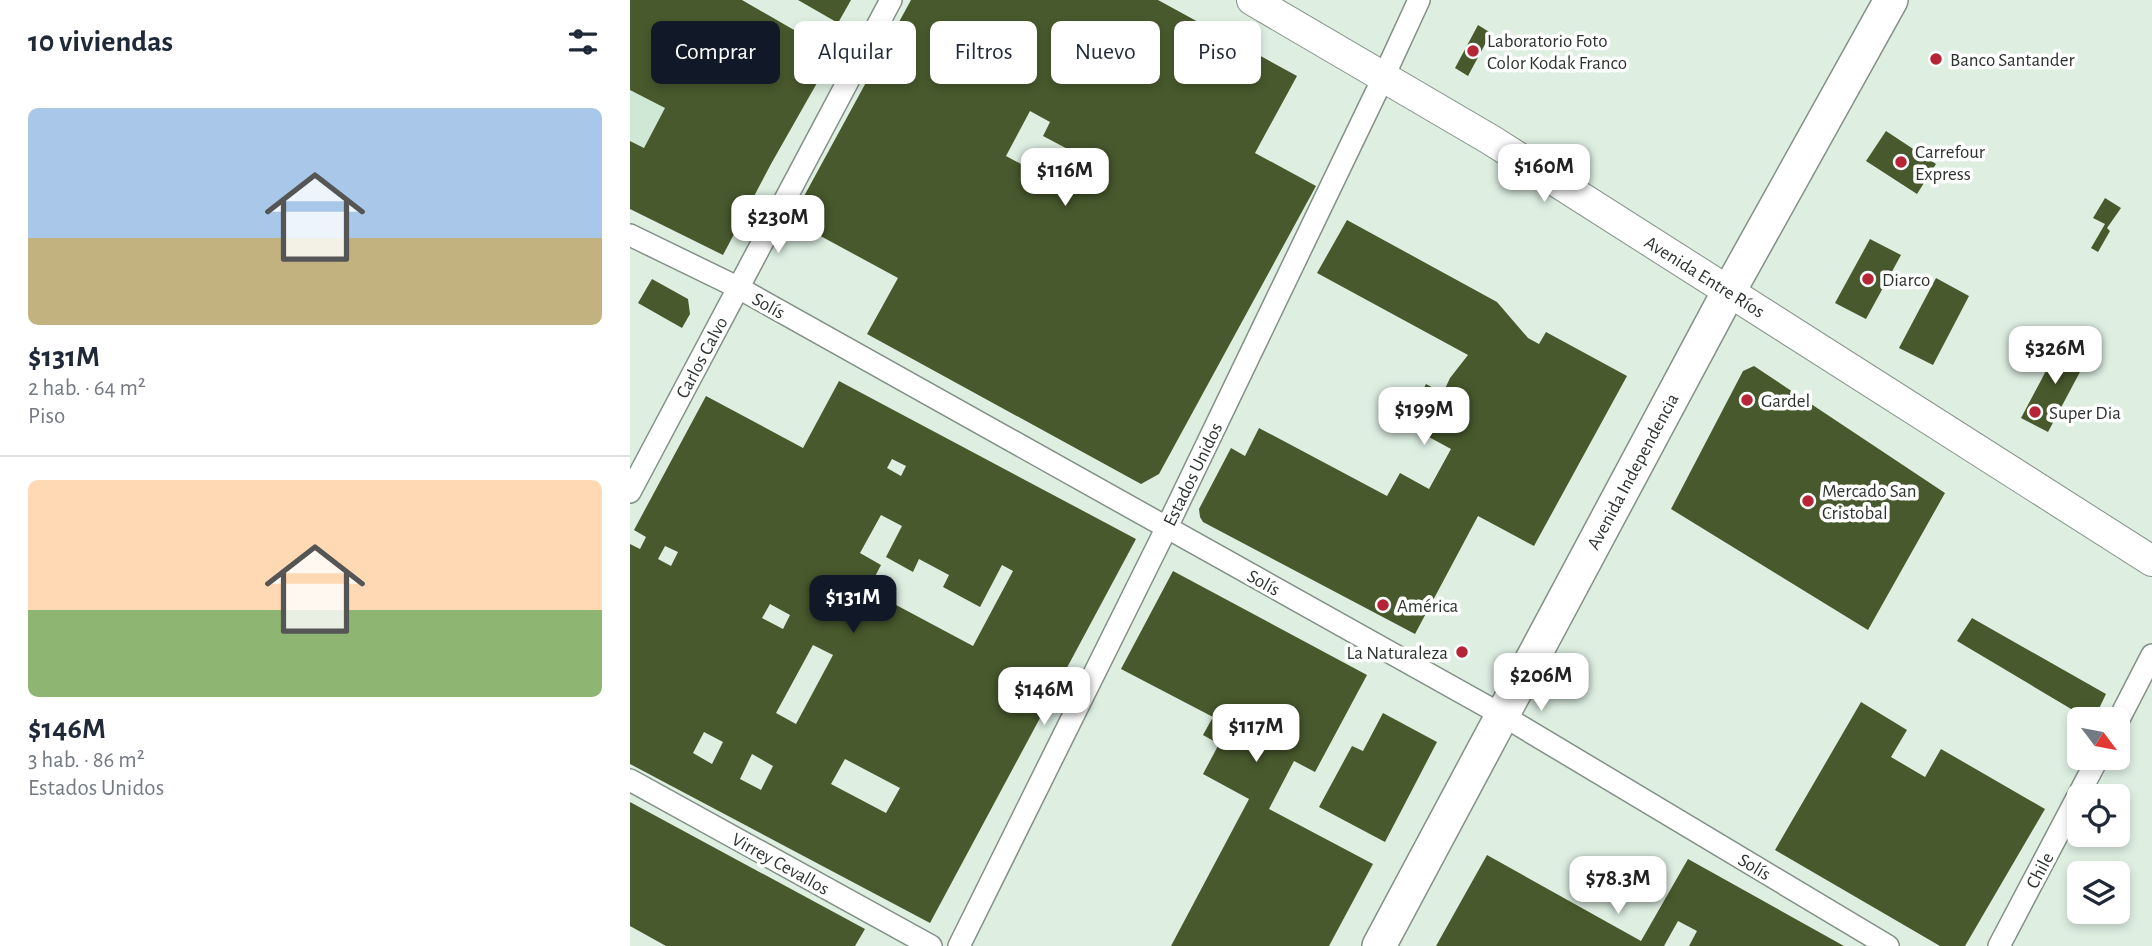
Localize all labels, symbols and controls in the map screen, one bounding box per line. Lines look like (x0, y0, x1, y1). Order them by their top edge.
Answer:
chip: Comprar (651, 21, 780, 84)
chip: Alquilar (794, 21, 916, 84)
chip: Filtros (930, 21, 1037, 84)
chip: Nuevo (1051, 21, 1160, 84)
chip: Piso (1174, 21, 1261, 84)
icon: filters (564, 23, 602, 61)
text: 10 viviendas (28, 27, 173, 57)
place label: Laboratorio Foto Color Kodak Franco (1487, 32, 1627, 73)
marker: Laboratorio Foto Color Kodak Franco (1465, 43, 1481, 59)
marker: Banco Santander (1928, 51, 1944, 67)
place label: Banco Santander (1950, 51, 2075, 70)
place label: Carrefour Express (1915, 143, 1985, 184)
pin: $160M (1495, 144, 1593, 204)
pin: $116M (1016, 148, 1114, 208)
icon: home (252, 154, 378, 280)
marker: Carrefour Express (1893, 154, 1909, 170)
text: $160M (1514, 155, 1574, 178)
text: $116M (1037, 159, 1093, 182)
pin: $230M (729, 196, 827, 255)
text: $230M (747, 206, 809, 229)
street label: Avenida Entre Ríos (1641, 233, 1768, 322)
marker: Diarco (1860, 271, 1876, 287)
place label: Diarco (1882, 271, 1930, 290)
street label: Solís (749, 290, 788, 323)
street label: Carlos Calvo (673, 314, 732, 402)
pin: $326M (2006, 326, 2104, 386)
text: $326M (2025, 337, 2085, 360)
text: $131M (28, 342, 100, 372)
text: 2 hab. · 64 m² (28, 377, 146, 400)
pin: $199M (1375, 388, 1473, 447)
street label: Avenida Independencia (1584, 390, 1683, 553)
marker: Gardel (1739, 392, 1755, 408)
place label: Gardel (1761, 392, 1810, 411)
text: $199M (1394, 398, 1454, 421)
marker: Super Dia (2027, 404, 2043, 420)
place label: Super Dia (2049, 404, 2121, 423)
text: Piso (28, 405, 65, 428)
street label: Estados Unidos (1160, 420, 1227, 529)
place label: Mercado San Cristobal (1822, 482, 1917, 523)
marker: Mercado San Cristobal (1800, 493, 1816, 509)
icon: home (252, 526, 378, 652)
street label: Solís (1244, 567, 1283, 600)
pin: $131M (804, 576, 902, 635)
text: $131M (825, 586, 881, 609)
marker: América (1375, 597, 1391, 613)
place label: América (1397, 597, 1459, 616)
place label: La Naturaleza (1346, 644, 1448, 663)
marker: La Naturaleza (1454, 644, 1470, 660)
pin: $206M (1492, 654, 1590, 713)
text: $206M (1510, 664, 1572, 687)
pin: $146M (995, 668, 1093, 727)
text: $146M (1014, 678, 1074, 701)
pin: $117M (1207, 704, 1305, 764)
north arrow (2067, 707, 2130, 770)
map controls (2067, 707, 2130, 924)
text: $146M (28, 714, 106, 744)
text: $117M (1228, 715, 1284, 738)
text: 3 hab. · 86 m² (28, 749, 145, 772)
text: Estados Unidos (28, 777, 164, 800)
button: locate (2067, 784, 2130, 847)
street label: Virrey Cevallos (728, 830, 832, 899)
street label: Solís (1735, 850, 1774, 884)
street label: Chile (2023, 850, 2058, 892)
pin: $78.3M (1561, 856, 1675, 916)
button: layers (2067, 861, 2130, 924)
text: $78.3M (1585, 867, 1651, 890)

